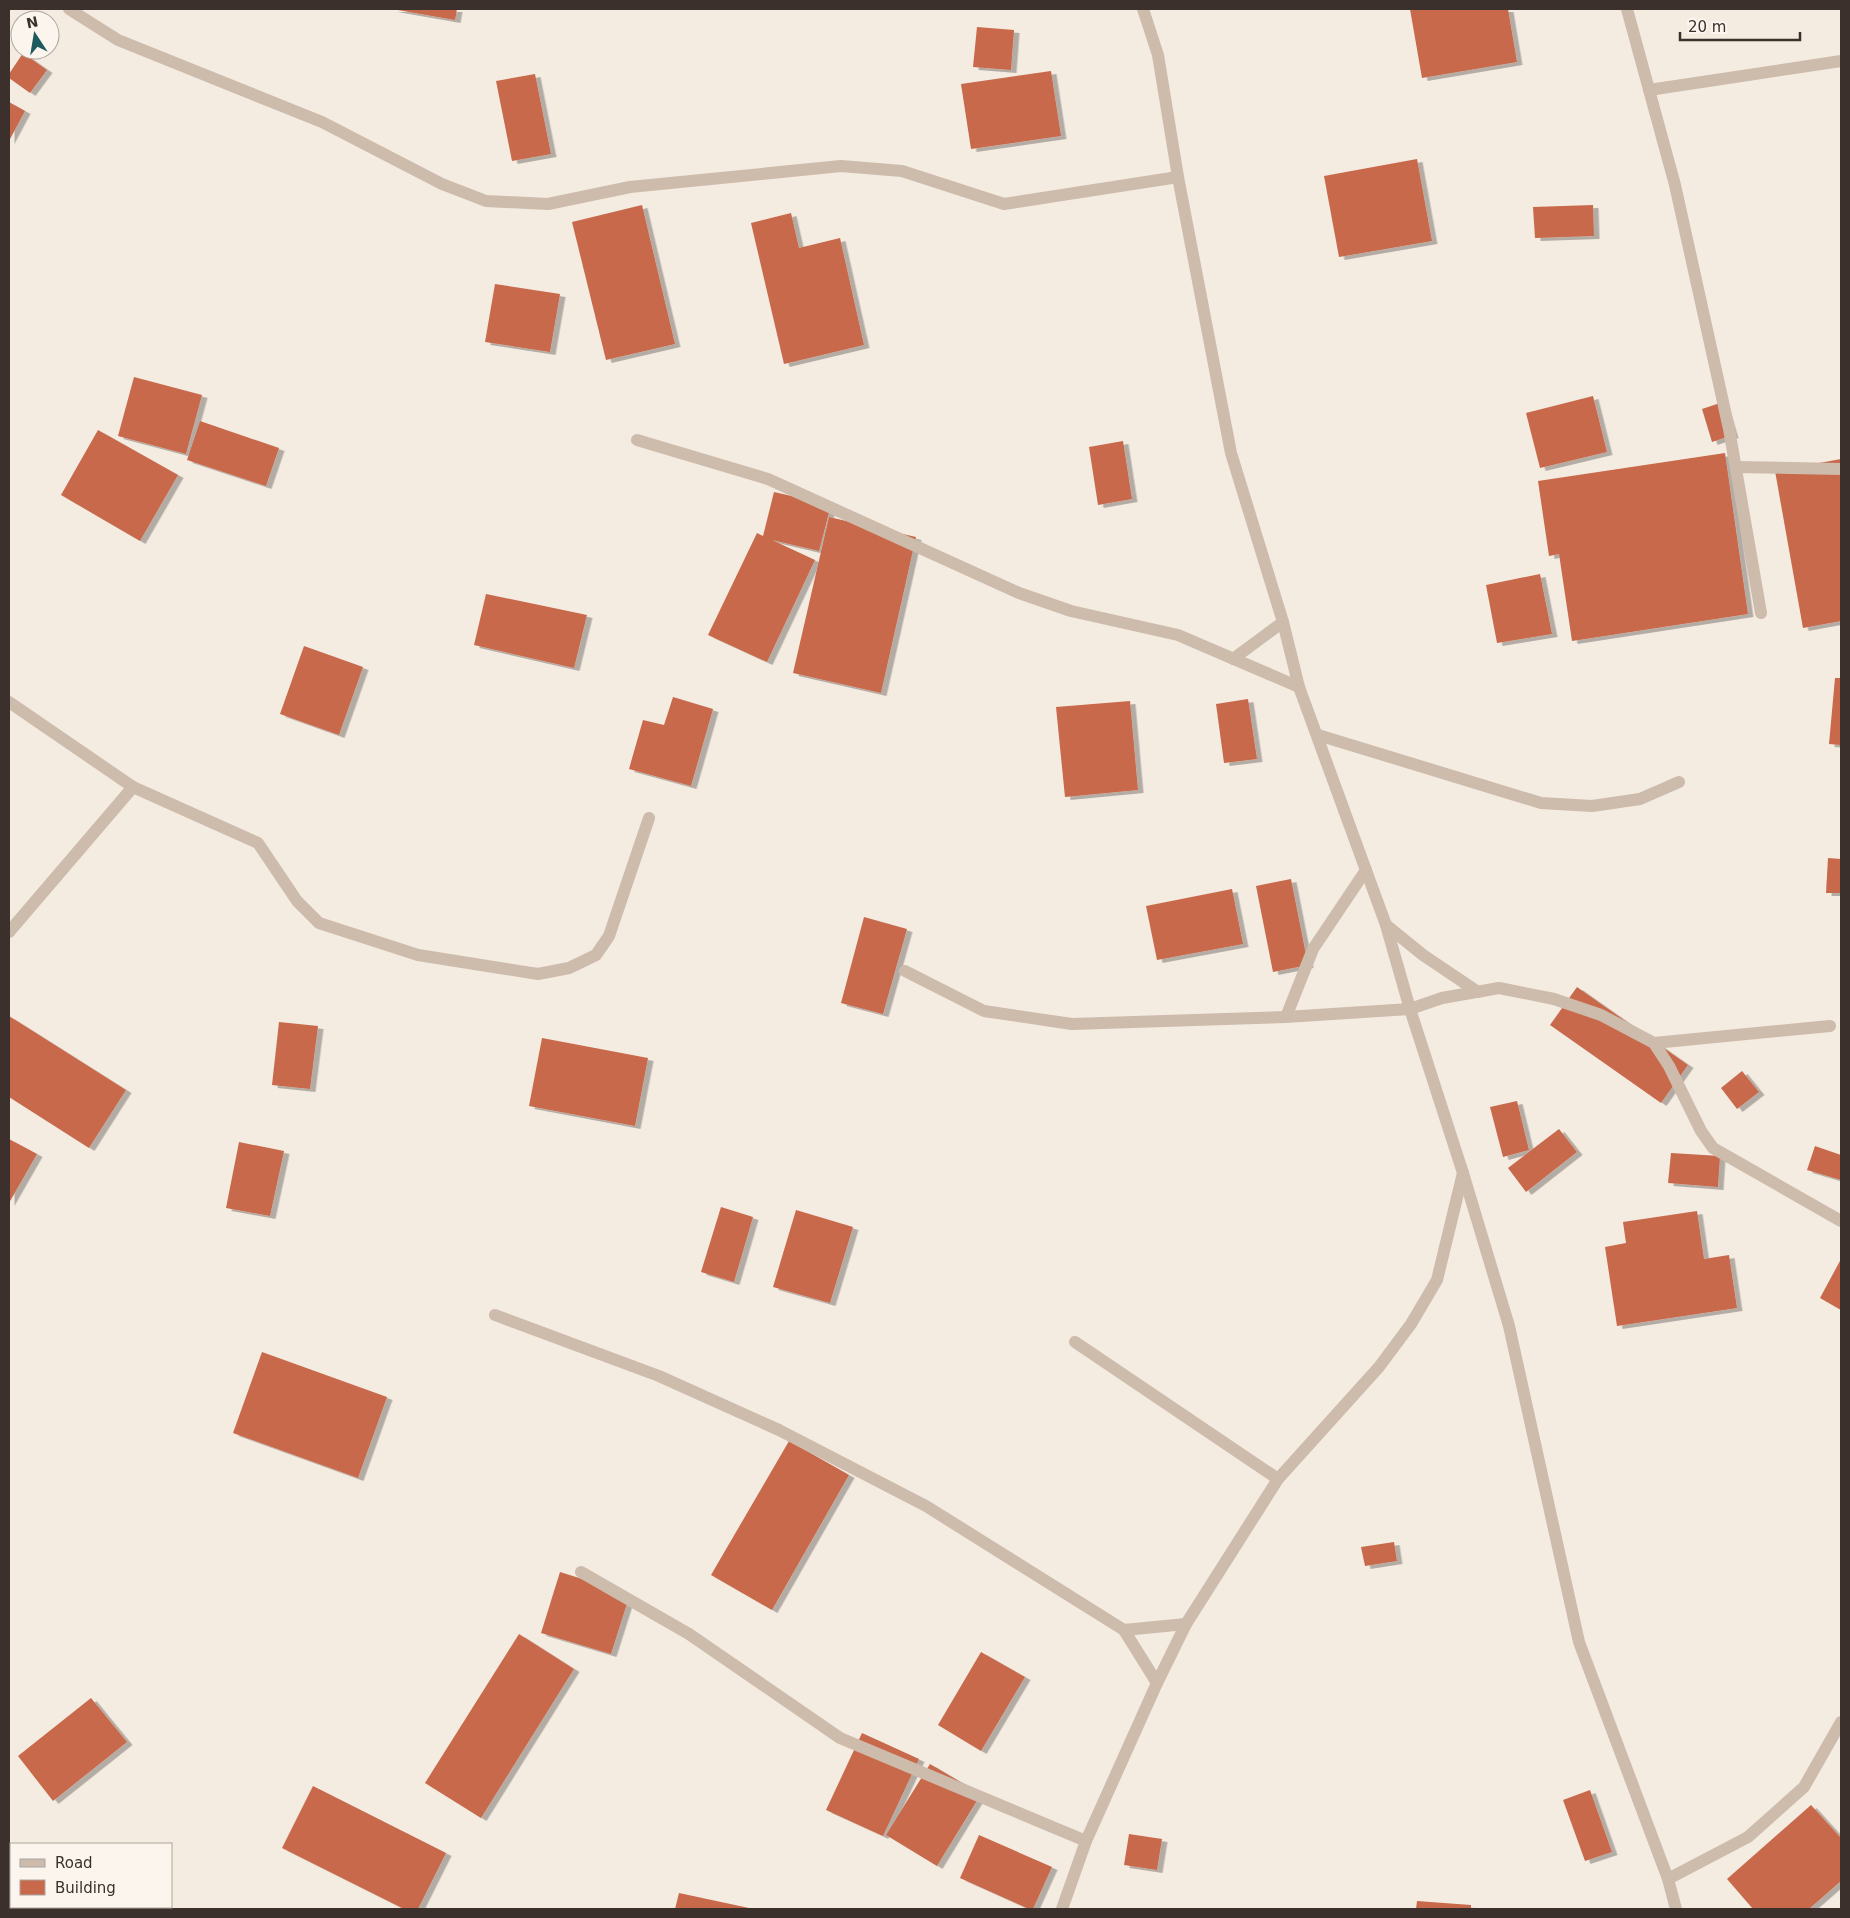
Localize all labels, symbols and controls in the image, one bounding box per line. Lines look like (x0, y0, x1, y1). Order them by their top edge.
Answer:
north arrow (10, 10, 60, 60)
scale bar (1680, 10, 1800, 42)
text: N (25, 13, 40, 31)
text: 20 m (1688, 18, 1726, 36)
legend (10, 1843, 172, 1908)
text: Road (55, 1854, 93, 1872)
text: Building (55, 1879, 116, 1897)

